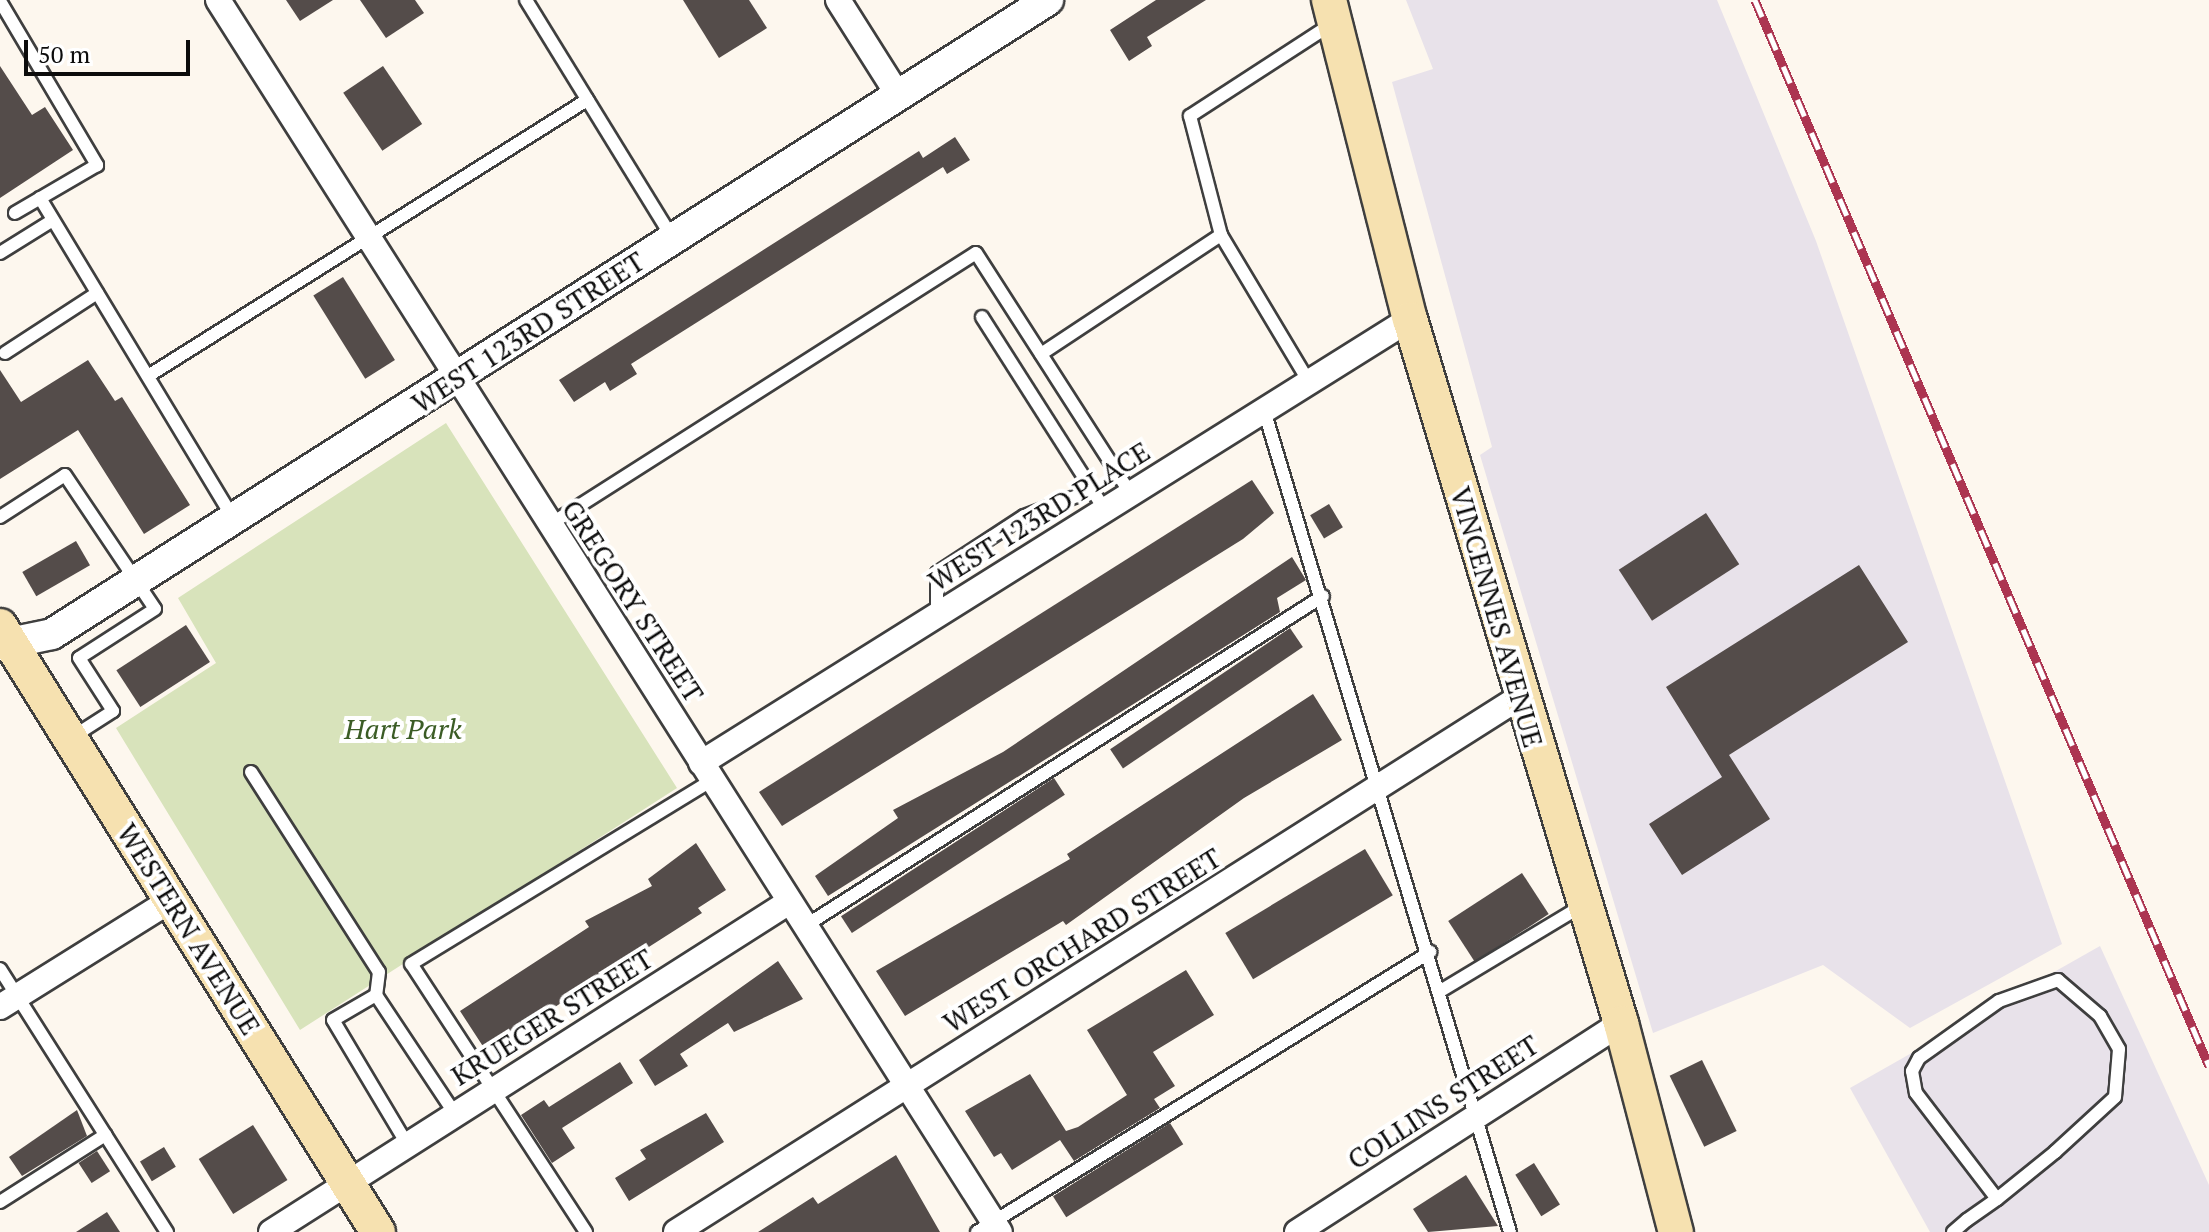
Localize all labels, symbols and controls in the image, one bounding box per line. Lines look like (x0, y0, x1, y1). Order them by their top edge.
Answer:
scale bar (28, 24, 194, 74)
text: 50 m (38, 38, 90, 70)
street label: WEST 123RD STREET (405, 244, 651, 420)
street label: WEST 123RD PLACE (922, 434, 1156, 598)
street label: VINCENNES AVENUE (1444, 482, 1550, 752)
street label: GREGORY STREET (555, 494, 711, 708)
park label: Hart Park (344, 712, 462, 746)
street label: WESTERN AVENUE (110, 817, 268, 1041)
street label: WEST ORCHARD STREET (937, 841, 1227, 1039)
street label: KRUEGER STREET (445, 941, 659, 1093)
street label: COLLINS STREET (1341, 1028, 1545, 1176)

